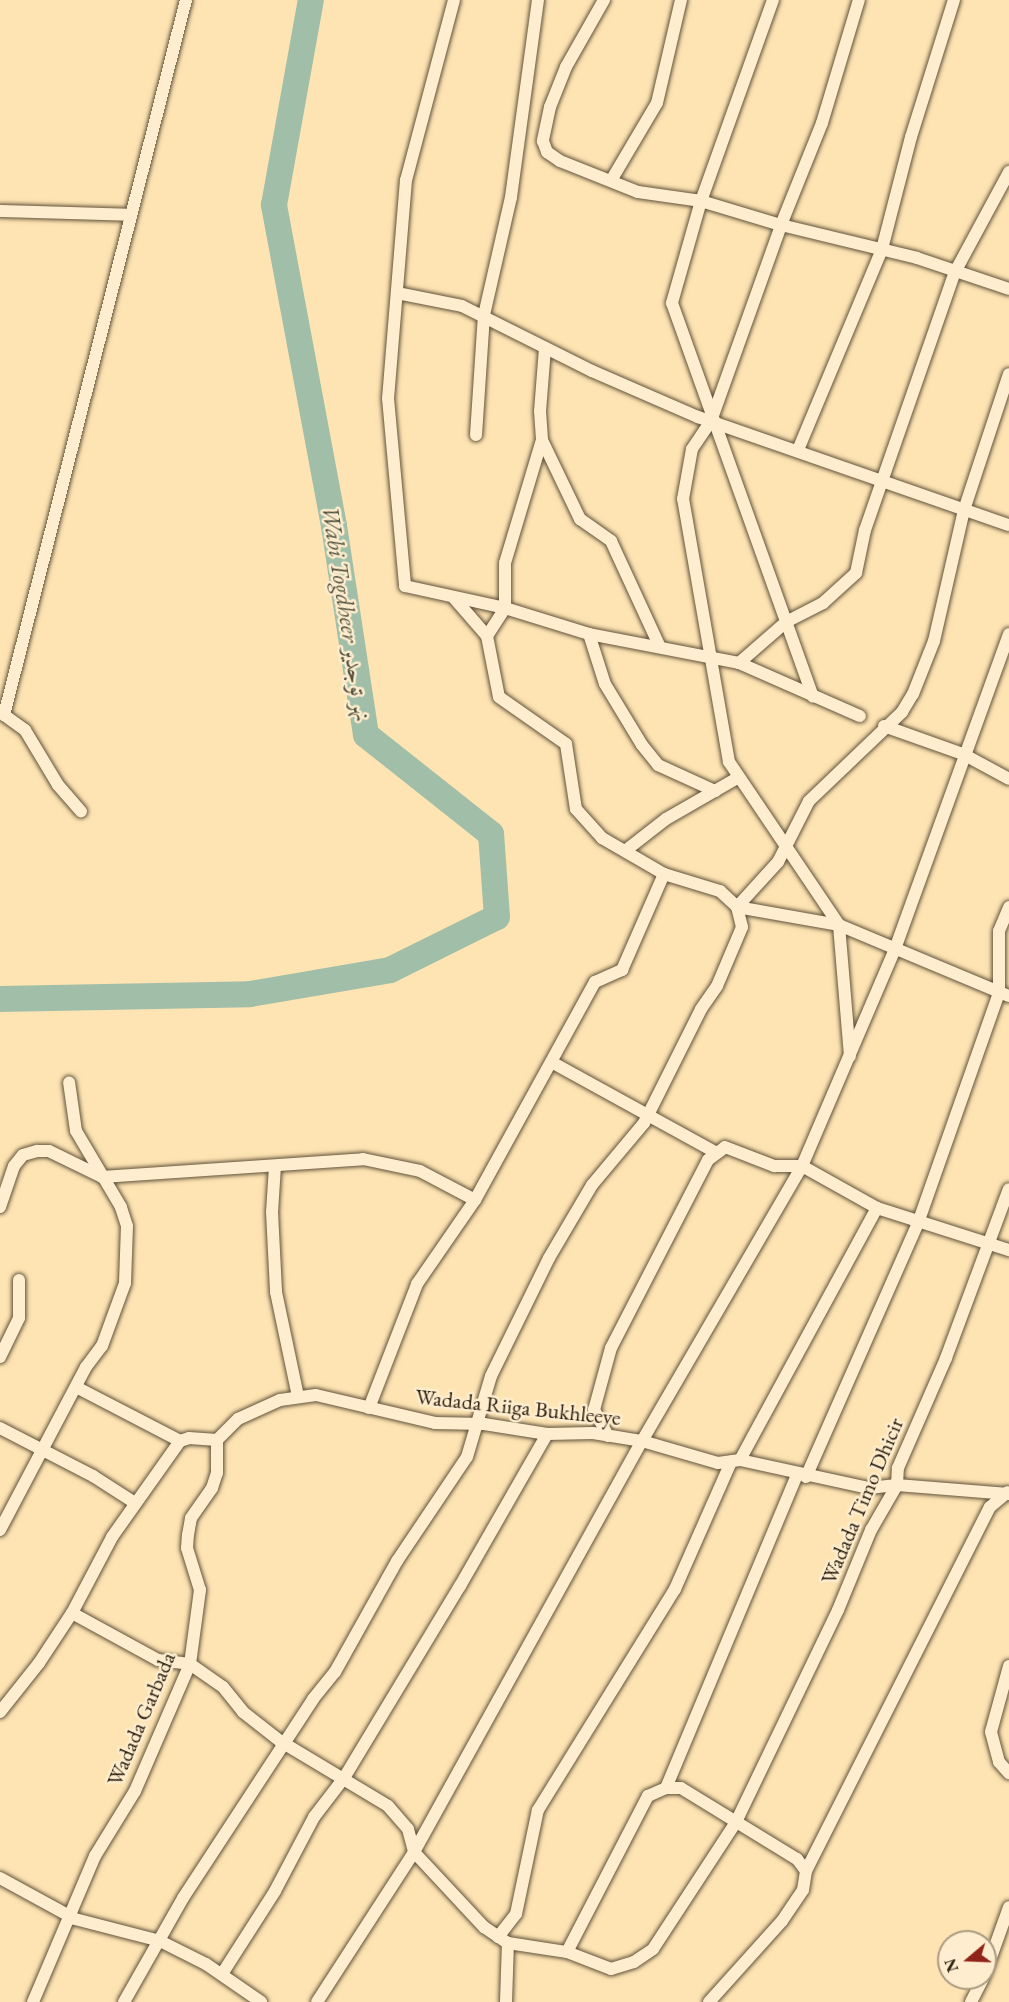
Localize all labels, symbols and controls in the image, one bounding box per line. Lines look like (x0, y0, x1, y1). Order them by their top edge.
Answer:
water label: Wabi Togdheer نهر توجدير (316, 504, 378, 724)
street label: Wadada Riiga Bukhleeye (414, 1383, 622, 1431)
street label: Wadada Timo Dhicir (815, 1414, 909, 1588)
street label: Wadada Garbada (101, 1648, 181, 1790)
north arrow (937, 1930, 997, 1990)
text: N (939, 1956, 963, 1975)

